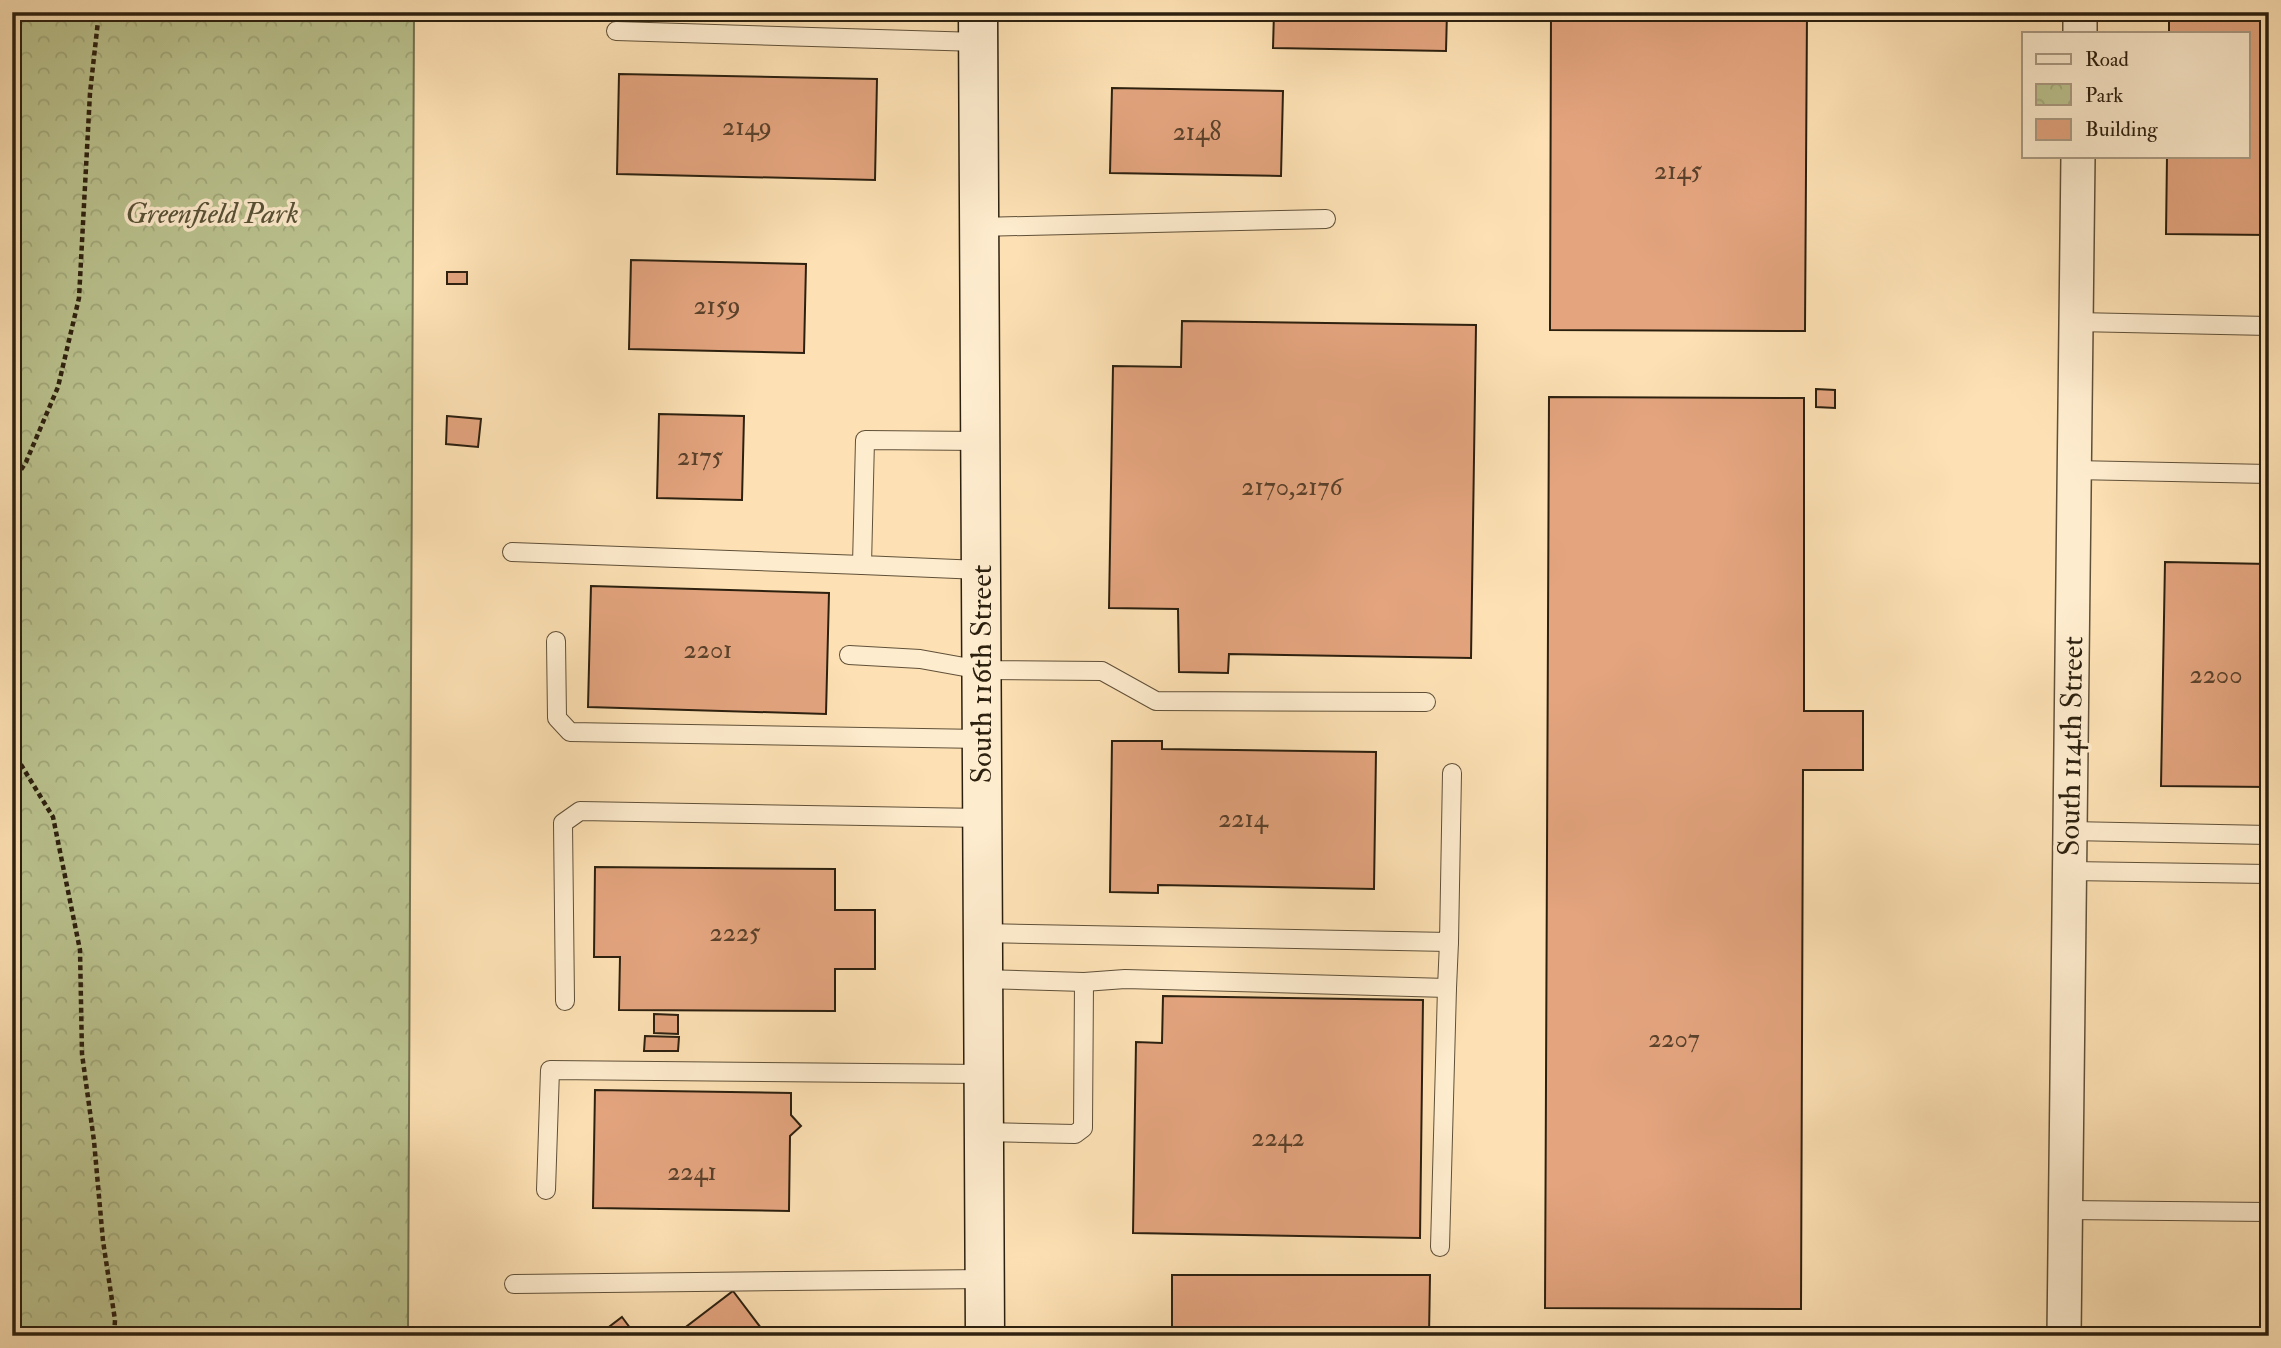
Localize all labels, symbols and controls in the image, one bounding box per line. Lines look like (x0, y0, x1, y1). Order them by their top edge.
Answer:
legend (2022, 32, 2250, 158)
text: Road (2085, 46, 2130, 73)
text: Park (2085, 82, 2123, 109)
house number: 2149 (722, 111, 772, 143)
house number: 2148 (1173, 116, 1221, 148)
text: Building (2085, 116, 2158, 143)
house number: 2145 (1654, 155, 1703, 187)
park label: Greenfield Park (125, 195, 299, 232)
house number: 2159 (693, 290, 741, 322)
house number: 2175 (677, 441, 723, 473)
house number: 2170,2176 (1241, 471, 1345, 503)
street label: South 116th Street (963, 564, 1000, 783)
house number: 2201 (684, 634, 732, 666)
street label: South 114th Street (2051, 635, 2091, 856)
house number: 2200 (2189, 659, 2243, 691)
house number: 2214 (1218, 803, 1269, 835)
house number: 2225 (710, 917, 761, 949)
house number: 2207 (1648, 1023, 1700, 1055)
house number: 2242 (1251, 1122, 1305, 1154)
house number: 2241 (667, 1156, 717, 1188)

